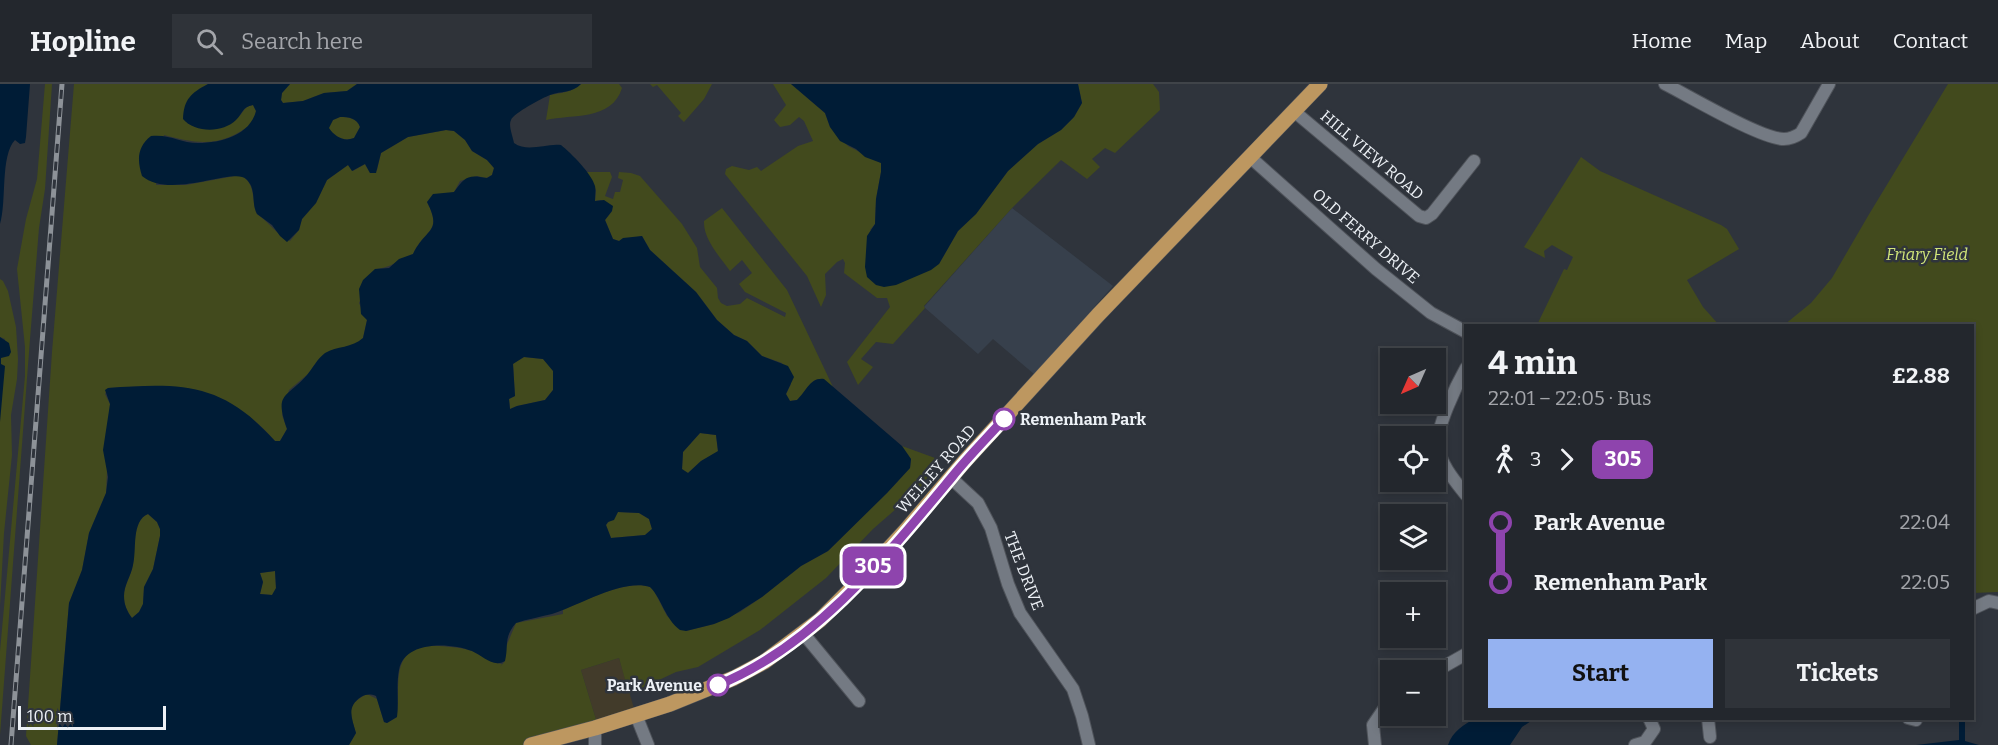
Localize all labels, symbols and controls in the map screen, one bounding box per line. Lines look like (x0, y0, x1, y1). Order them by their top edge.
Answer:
search box (172, 14, 592, 68)
text: Hopline (30, 25, 136, 58)
icon: search (193, 25, 226, 58)
text: Search here (241, 28, 363, 55)
text: Home (1632, 28, 1692, 54)
text: Map (1725, 28, 1767, 54)
text: About (1800, 28, 1860, 54)
text: Contact (1893, 28, 1968, 54)
street label: HILL VIEW ROAD (1317, 106, 1427, 204)
street label: OLD FERRY DRIVE (1309, 184, 1423, 288)
park label: Friary Field (1886, 245, 1968, 264)
text: 4 min (1488, 343, 1577, 383)
north arrow (1380, 348, 1446, 414)
map controls (1380, 348, 1446, 726)
text: £2.88 (1892, 362, 1950, 389)
text: 22:01 – 22:05 · Bus (1488, 386, 1651, 410)
marker: Remenham Park (993, 408, 1015, 430)
place label: Remenham Park (1020, 410, 1146, 429)
street label: WELLEY ROAD (892, 421, 980, 517)
button: locate (1380, 426, 1446, 492)
icon: walk (1488, 443, 1521, 476)
icon: forward (1550, 443, 1583, 476)
text: 305 (1604, 446, 1641, 472)
text: 3 (1530, 447, 1541, 471)
button: layers (1380, 504, 1446, 570)
text: Park Avenue (1534, 509, 1665, 536)
text: 22:04 (1900, 510, 1950, 534)
street label: THE DRIVE (1000, 529, 1048, 613)
line badge: 305 (838, 546, 908, 586)
text: 305 (855, 553, 891, 579)
text: Remenham Park (1534, 569, 1707, 596)
text: 22:05 (1901, 570, 1950, 594)
button: + (1380, 582, 1446, 648)
button: Start (1488, 639, 1713, 708)
button: Tickets (1725, 639, 1950, 708)
button: − (1380, 660, 1446, 726)
marker: Park Avenue (707, 674, 729, 696)
place label: Park Avenue (607, 676, 702, 695)
scale bar (18, 703, 166, 730)
text: 100 m (27, 707, 72, 726)

